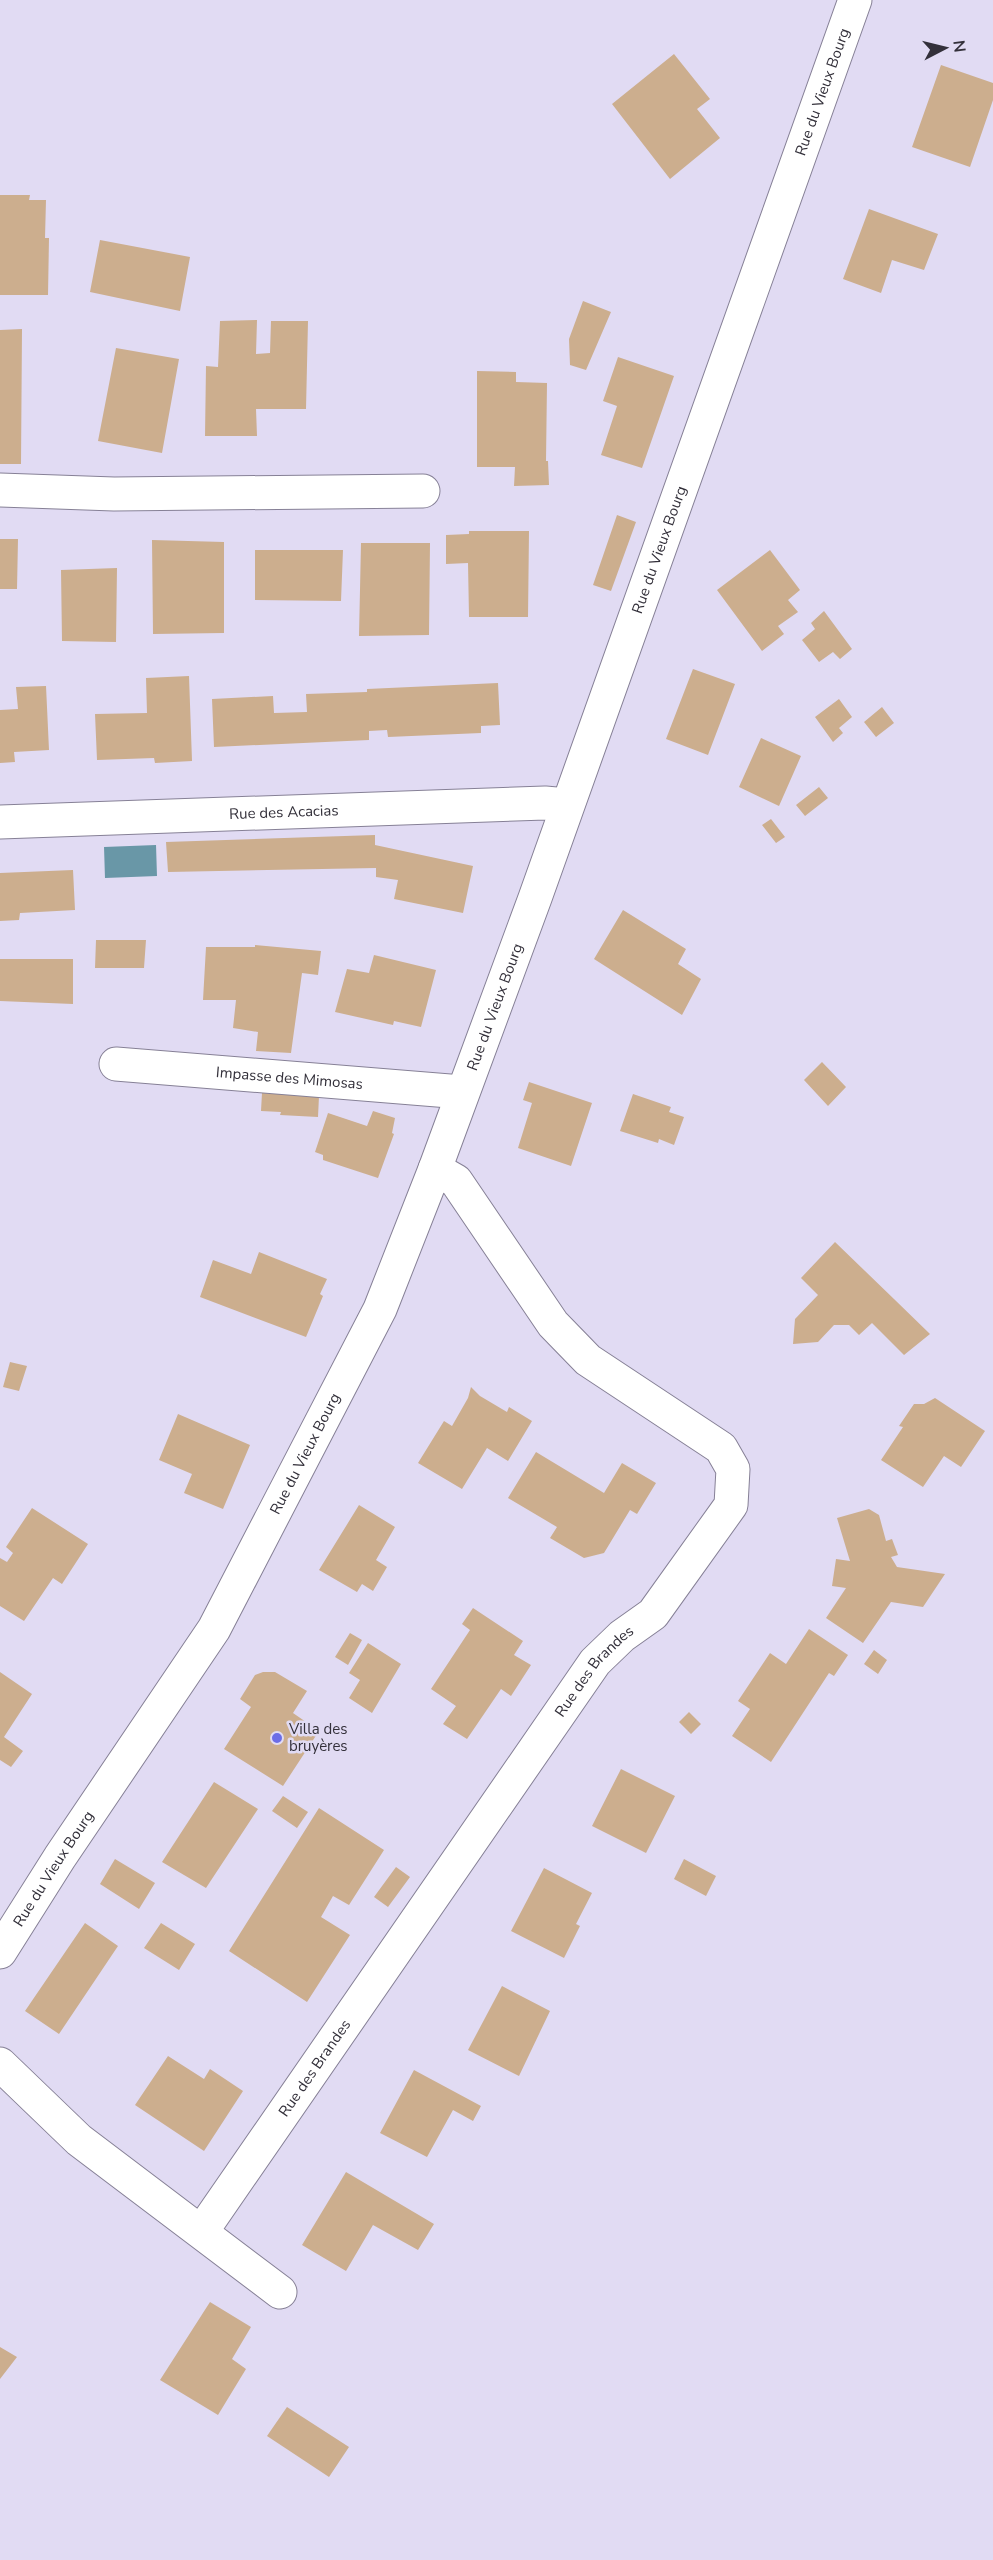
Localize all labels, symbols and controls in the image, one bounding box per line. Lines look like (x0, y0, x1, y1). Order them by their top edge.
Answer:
north arrow (915, 18, 975, 78)
street label: Rue du Vieux Bourg (790, 25, 854, 159)
text: N (947, 39, 971, 54)
street label: Rue du Vieux Bourg (627, 483, 691, 616)
street label: Rue des Acacias (229, 800, 339, 824)
street label: Rue du Vieux Bourg (462, 941, 527, 1074)
street label: Impasse des Mimosas (215, 1062, 364, 1094)
street label: Rue du Vieux Bourg (265, 1389, 345, 1518)
street label: Rue des Brandes (550, 1621, 638, 1721)
place label: Villa des bruyères (288, 1719, 348, 1756)
marker: Villa des bruyères (270, 1731, 284, 1745)
street label: Rue du Vieux Bourg (9, 1807, 98, 1930)
street label: Rue des Brandes (274, 2015, 355, 2121)

